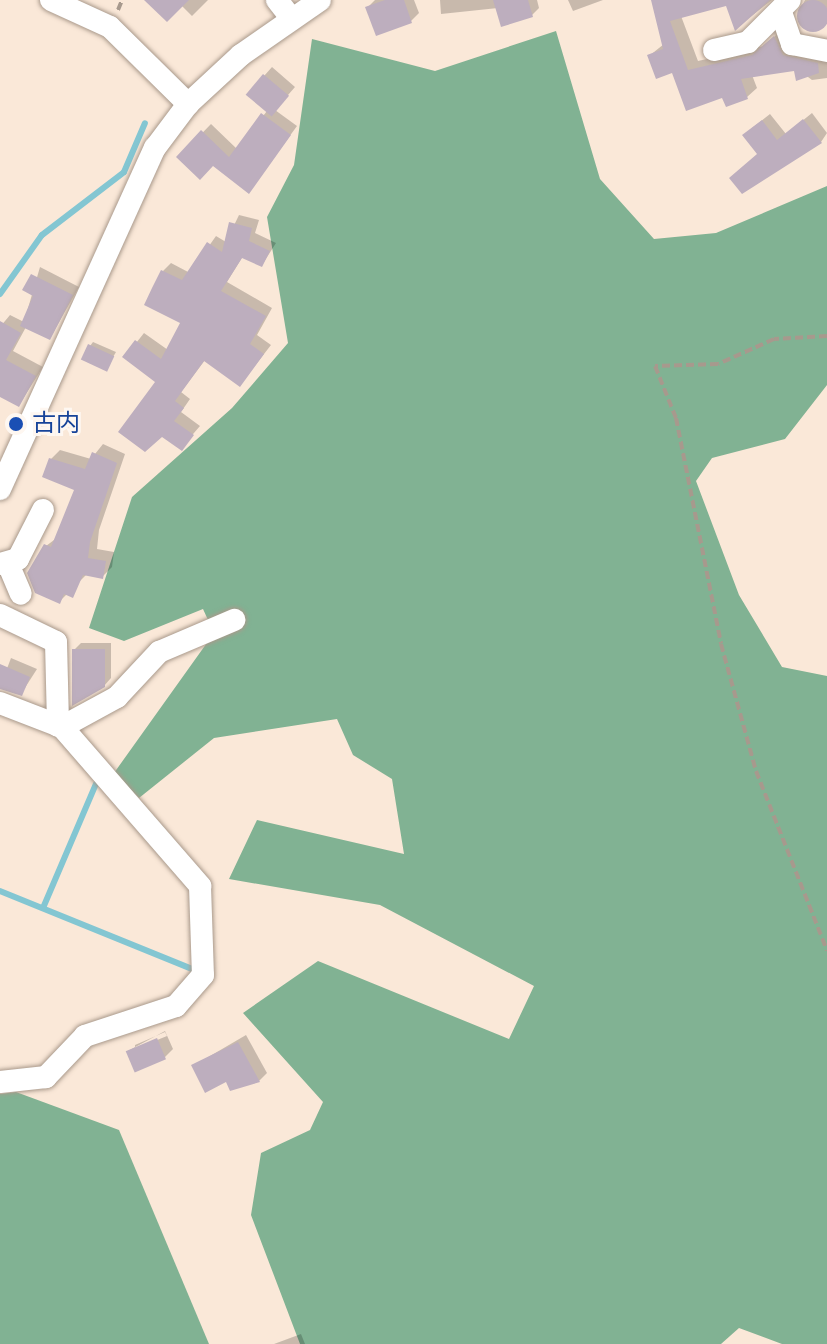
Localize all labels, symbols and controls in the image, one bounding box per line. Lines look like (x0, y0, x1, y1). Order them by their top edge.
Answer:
place label: 古内 (32, 410, 80, 438)
marker: 古内 (7, 415, 25, 433)

